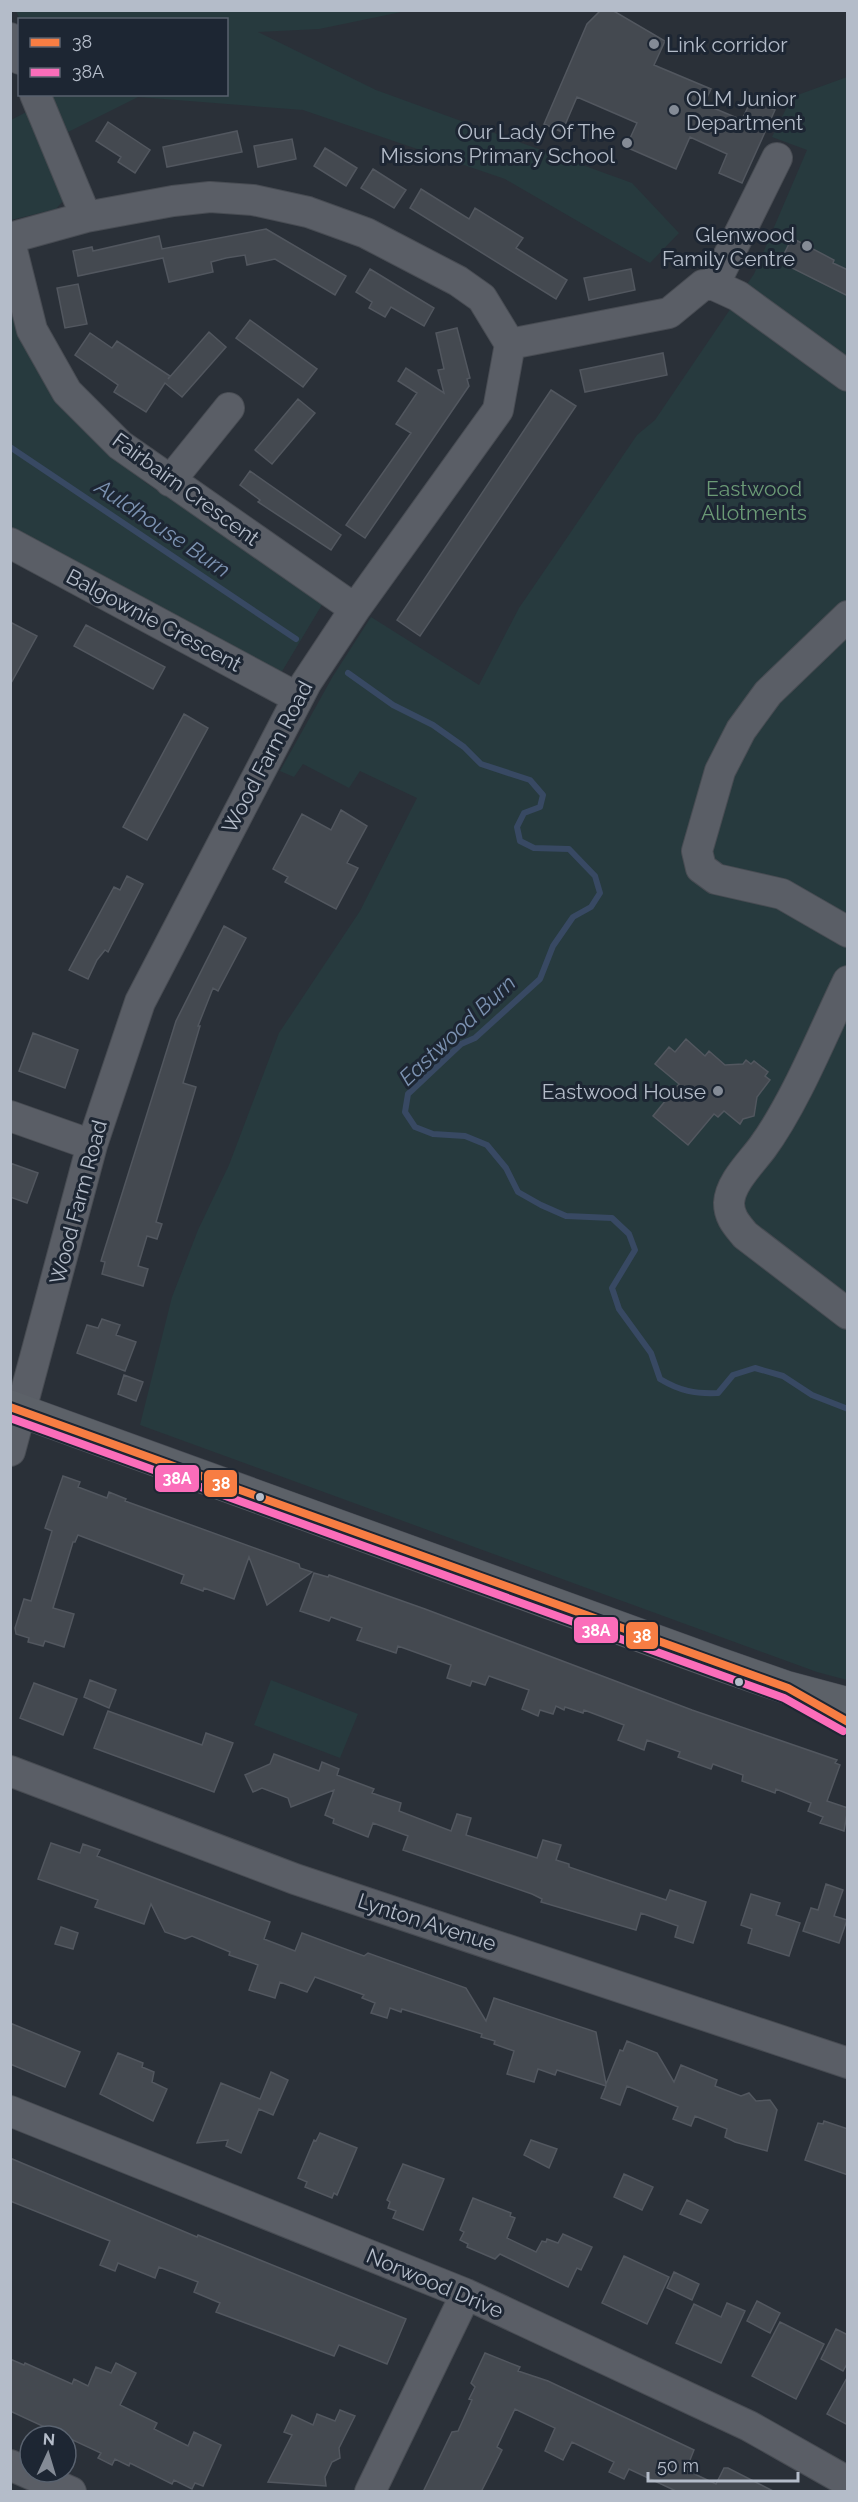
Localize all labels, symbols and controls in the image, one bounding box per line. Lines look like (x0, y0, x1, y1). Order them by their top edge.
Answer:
legend (18, 18, 228, 96)
text: 38 (72, 31, 92, 52)
place label: Link corridor (666, 32, 788, 57)
marker: Link corridor (647, 37, 661, 51)
text: 38A (72, 61, 104, 82)
place label: OLM Junior Department (686, 86, 803, 135)
marker: OLM Junior Department (667, 103, 681, 117)
place label: Our Lady Of The Missions Primary School (380, 119, 615, 168)
marker: Our Lady Of The Missions Primary School (620, 136, 634, 150)
place label: Glenwood Family Centre (662, 222, 795, 271)
marker: Glenwood Family Centre (800, 239, 814, 253)
street label: Fairbairn Crescent (108, 427, 264, 551)
water label: Auldhouse Burn (90, 473, 235, 583)
park label: Eastwood Allotments (701, 476, 807, 525)
street label: Balgownie Crescent (62, 563, 246, 677)
street label: Wood Farm Road (216, 677, 318, 837)
water label: Eastwood Burn (393, 969, 521, 1091)
place label: Eastwood House (542, 1079, 706, 1104)
marker: Eastwood House (711, 1084, 725, 1098)
street label: Wood Farm Road (44, 1117, 112, 1287)
line badge: 38A (154, 1464, 200, 1493)
text: 38A (162, 1469, 192, 1488)
line badge: 38 (203, 1469, 238, 1498)
text: 38 (212, 1474, 230, 1493)
unlabelled marker (254, 1491, 266, 1503)
line badge: 38A (573, 1616, 619, 1644)
text: 38A (581, 1621, 611, 1640)
line badge: 38 (625, 1621, 659, 1650)
text: 38 (633, 1626, 651, 1645)
unlabelled marker (733, 1676, 745, 1688)
street label: Lynton Avenue (355, 1888, 499, 1956)
street label: Norwood Drive (363, 2243, 507, 2323)
north arrow (18, 2424, 78, 2484)
text: N (42, 2430, 56, 2449)
scale bar (648, 2445, 798, 2483)
text: 50 m (657, 2455, 699, 2476)

